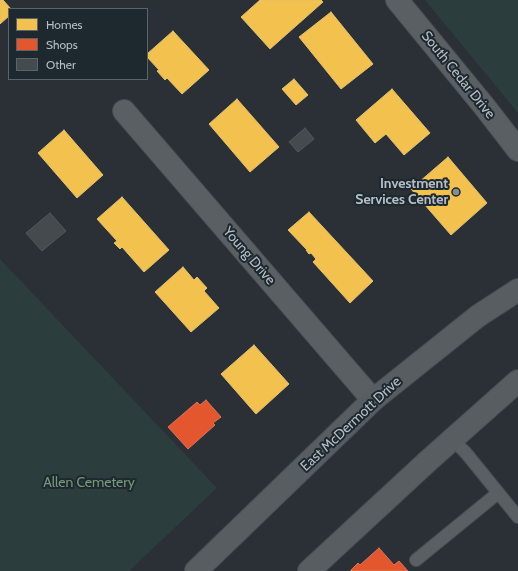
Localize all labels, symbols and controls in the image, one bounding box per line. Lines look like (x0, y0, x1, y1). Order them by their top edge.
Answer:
legend (8, 8, 148, 80)
text: Homes (46, 17, 83, 32)
street label: South Cedar Drive (418, 28, 498, 122)
text: Shops (46, 37, 78, 52)
text: Other (46, 57, 76, 72)
place label: Investment Services Center (355, 176, 448, 208)
marker: Investment Services Center (451, 187, 461, 197)
street label: Young Drive (219, 224, 279, 288)
street label: East McDermott Drive (297, 373, 405, 475)
park label: Allen Cemetery (43, 475, 135, 491)

